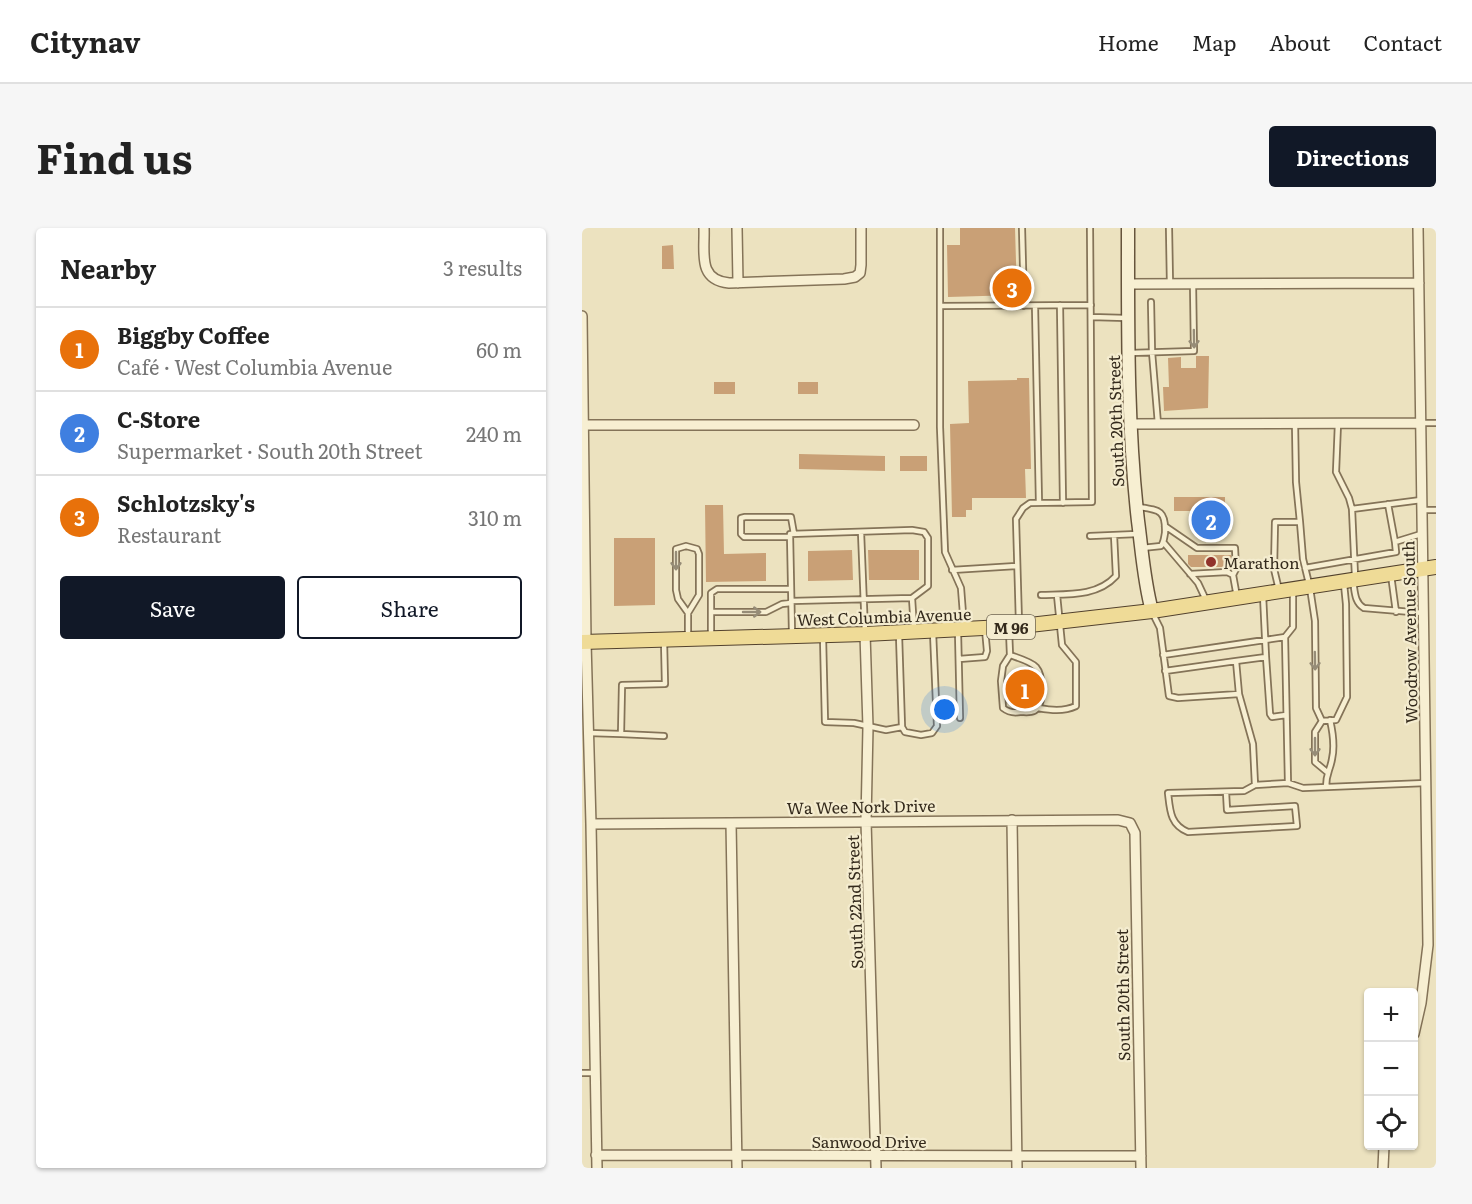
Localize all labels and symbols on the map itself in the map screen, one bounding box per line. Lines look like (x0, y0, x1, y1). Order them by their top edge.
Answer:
pin: 3 (992, 266, 1032, 310)
one-way arrow (1188, 328, 1200, 348)
street label: South 20th Street (1101, 354, 1129, 487)
pin: 2 (1192, 498, 1230, 542)
street label: Woodrow Avenue South (1395, 540, 1423, 724)
one-way arrow (670, 550, 682, 570)
place label: Marathon (1223, 550, 1300, 574)
marker: Marathon (1204, 555, 1218, 569)
street label: West Columbia Avenue (796, 601, 972, 631)
one-way arrow (741, 606, 761, 618)
road number: M 96 (987, 615, 1035, 639)
one-way arrow (1309, 650, 1321, 670)
pin: 1 (1006, 666, 1044, 712)
your location (930, 695, 959, 724)
one-way arrow (1309, 736, 1321, 756)
street label: Wa Wee Nork Drive (786, 793, 936, 819)
street label: South 22nd Street (840, 834, 868, 970)
street label: South 20th Street (1109, 928, 1135, 1061)
street label: Sanwood Drive (811, 1129, 927, 1153)

